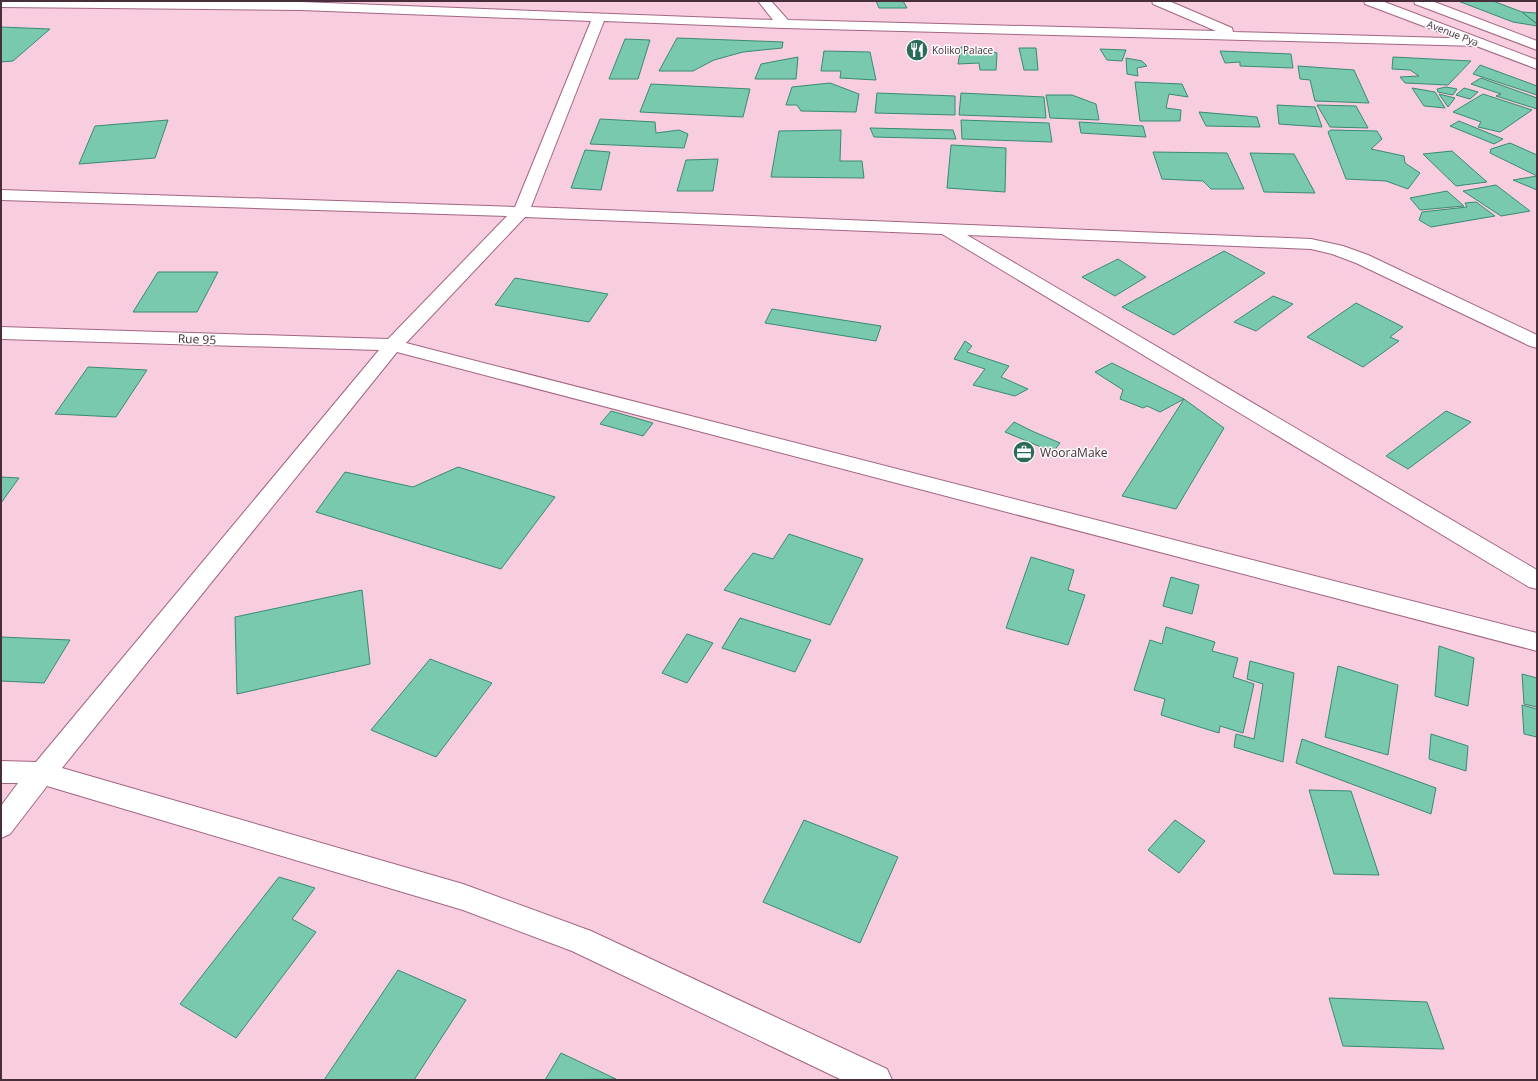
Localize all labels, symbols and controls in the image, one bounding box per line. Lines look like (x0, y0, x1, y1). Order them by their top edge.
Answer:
street label: Avenue Pya (1425, 17, 1481, 49)
restaurant icon: Koliko Palace (904, 37, 930, 63)
place label: Koliko Palace (932, 43, 993, 57)
street label: Rue 95 (178, 330, 217, 348)
office icon: WooraMake (1011, 439, 1037, 465)
place label: WooraMake (1040, 444, 1108, 461)

